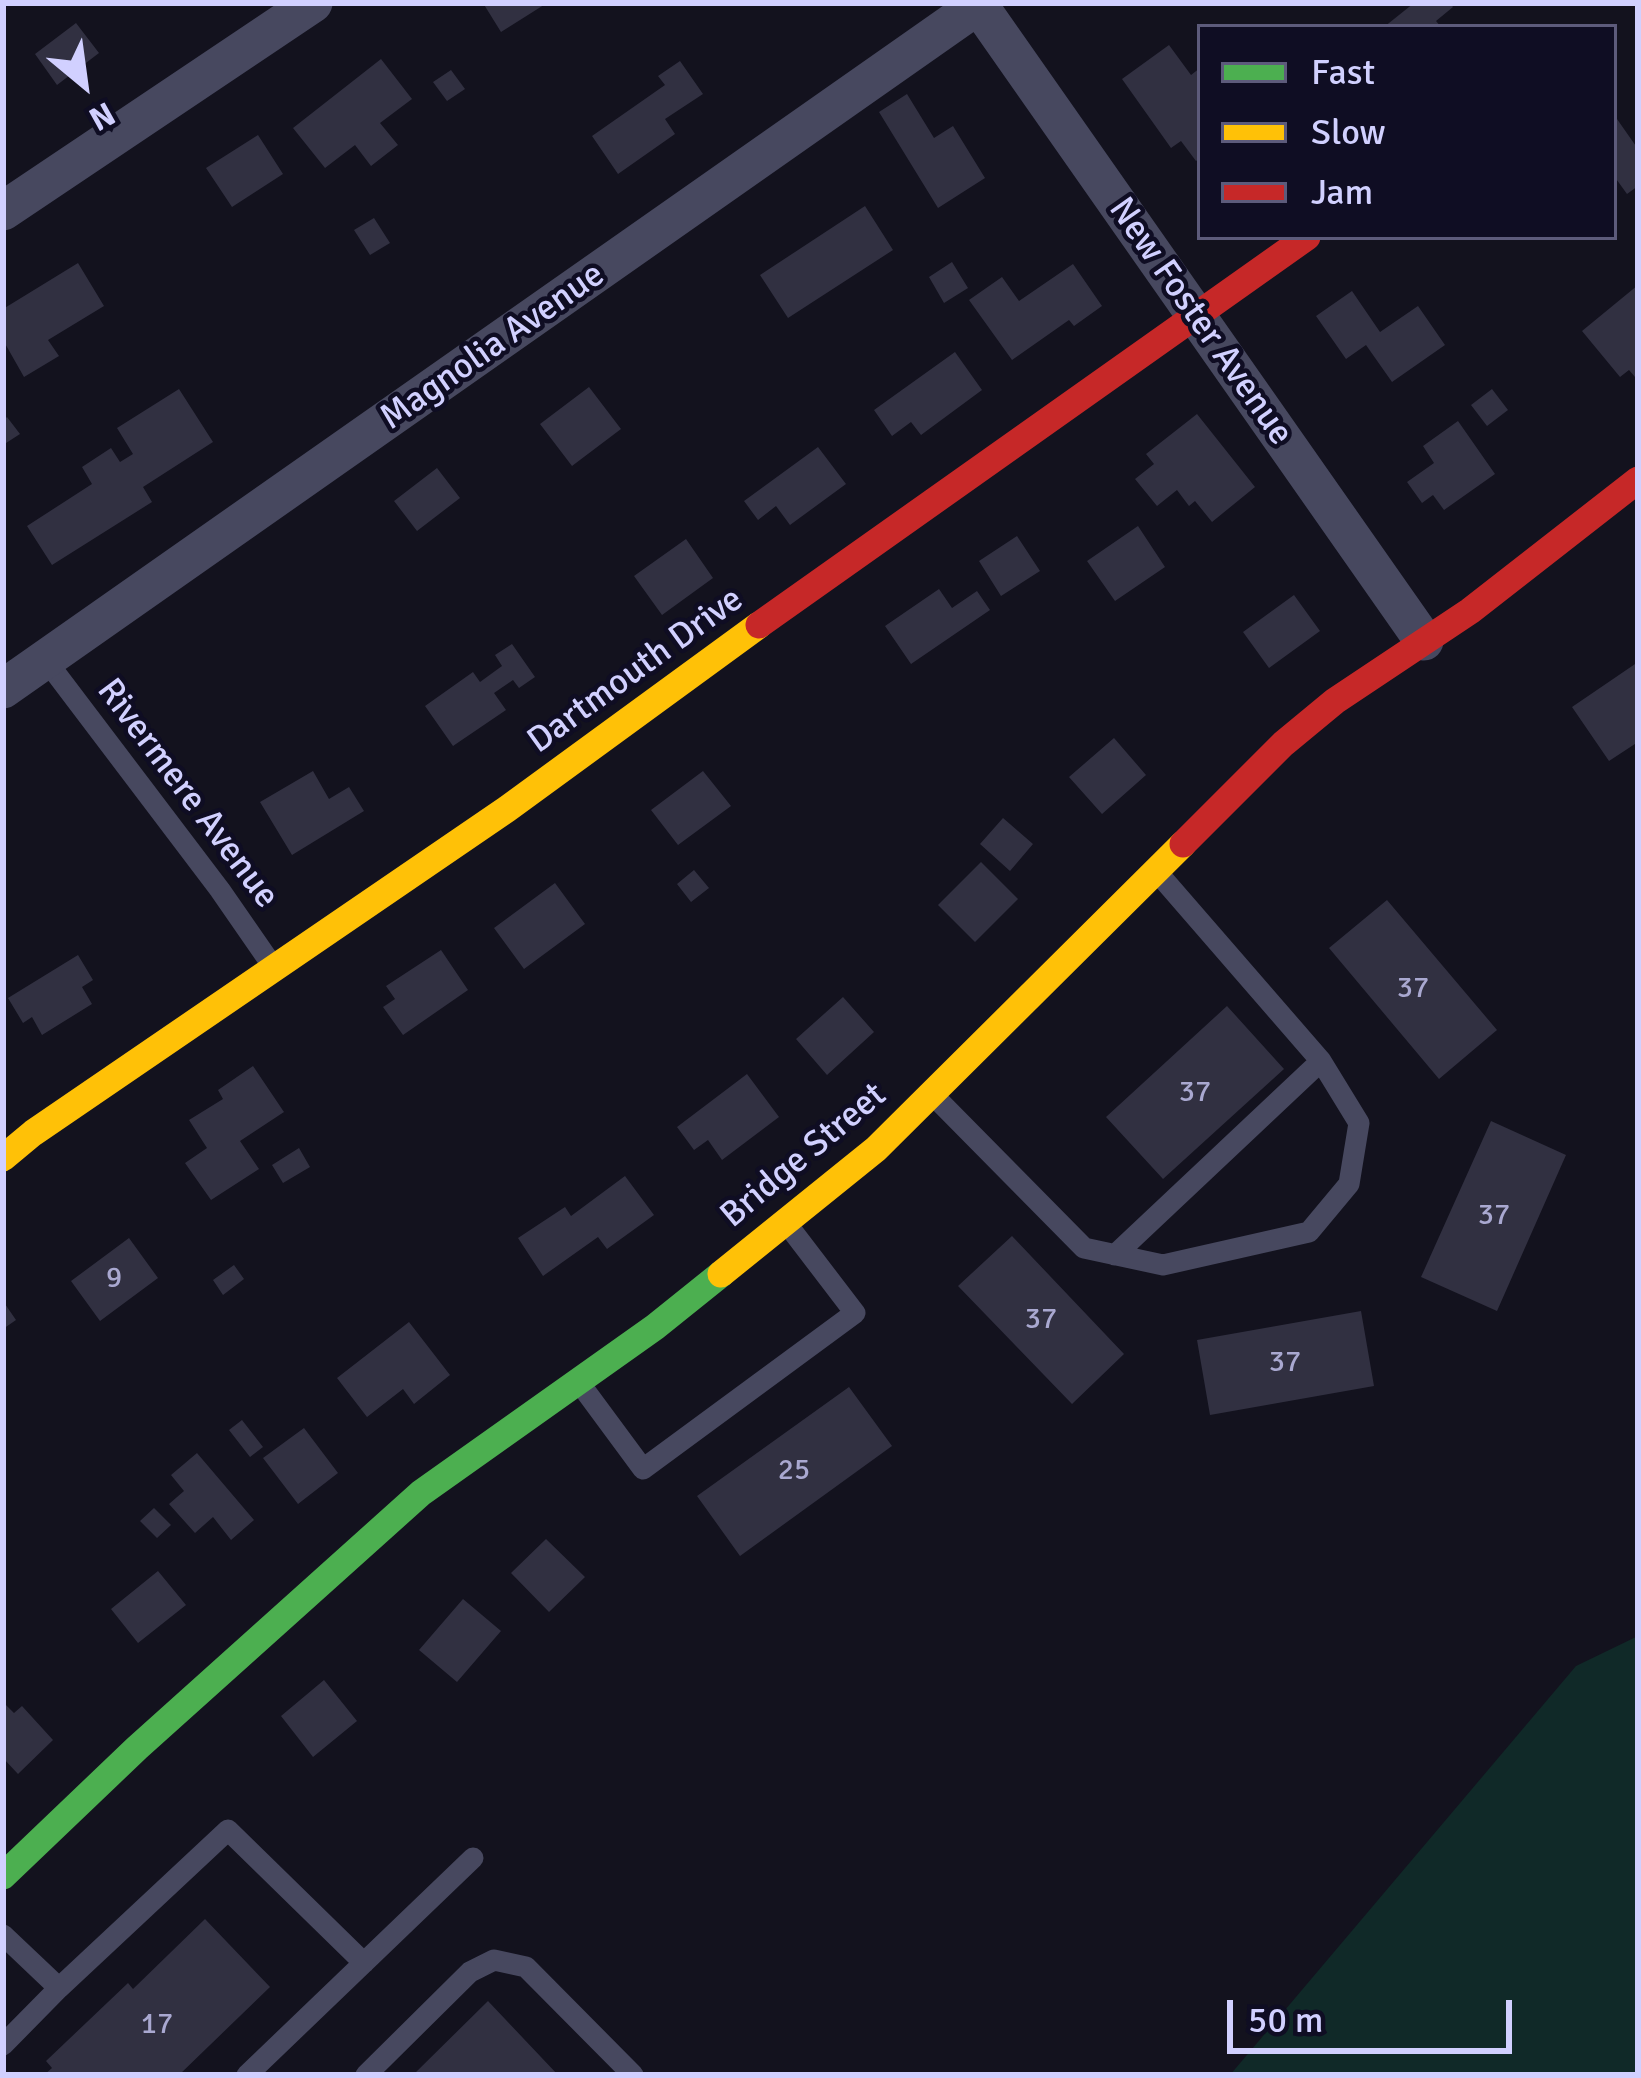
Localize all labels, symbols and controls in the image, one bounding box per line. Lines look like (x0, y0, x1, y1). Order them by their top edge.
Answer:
north arrow (24, 24, 144, 144)
legend (1197, 24, 1617, 240)
text: Fast (1311, 50, 1375, 95)
text: N (82, 92, 122, 139)
text: Slow (1311, 110, 1386, 155)
text: Jam (1311, 170, 1373, 215)
street label: New Foster Avenue (1098, 190, 1302, 454)
street label: Magnolia Avenue (373, 254, 613, 440)
street label: Dartmouth Drive (520, 578, 752, 764)
street label: Rivermere Avenue (87, 671, 287, 917)
house number: 37 (1397, 971, 1429, 1007)
street label: Bridge Street (712, 1074, 896, 1238)
house number: 37 (1179, 1075, 1211, 1111)
house number: 37 (1478, 1198, 1510, 1234)
house number: 9 (106, 1261, 122, 1297)
house number: 37 (1025, 1302, 1057, 1338)
house number: 37 (1269, 1345, 1301, 1381)
house number: 25 (778, 1453, 810, 1489)
scale bar (1233, 1976, 1518, 2050)
text: 50 m (1248, 1998, 1324, 2043)
house number: 17 (141, 2007, 173, 2043)

